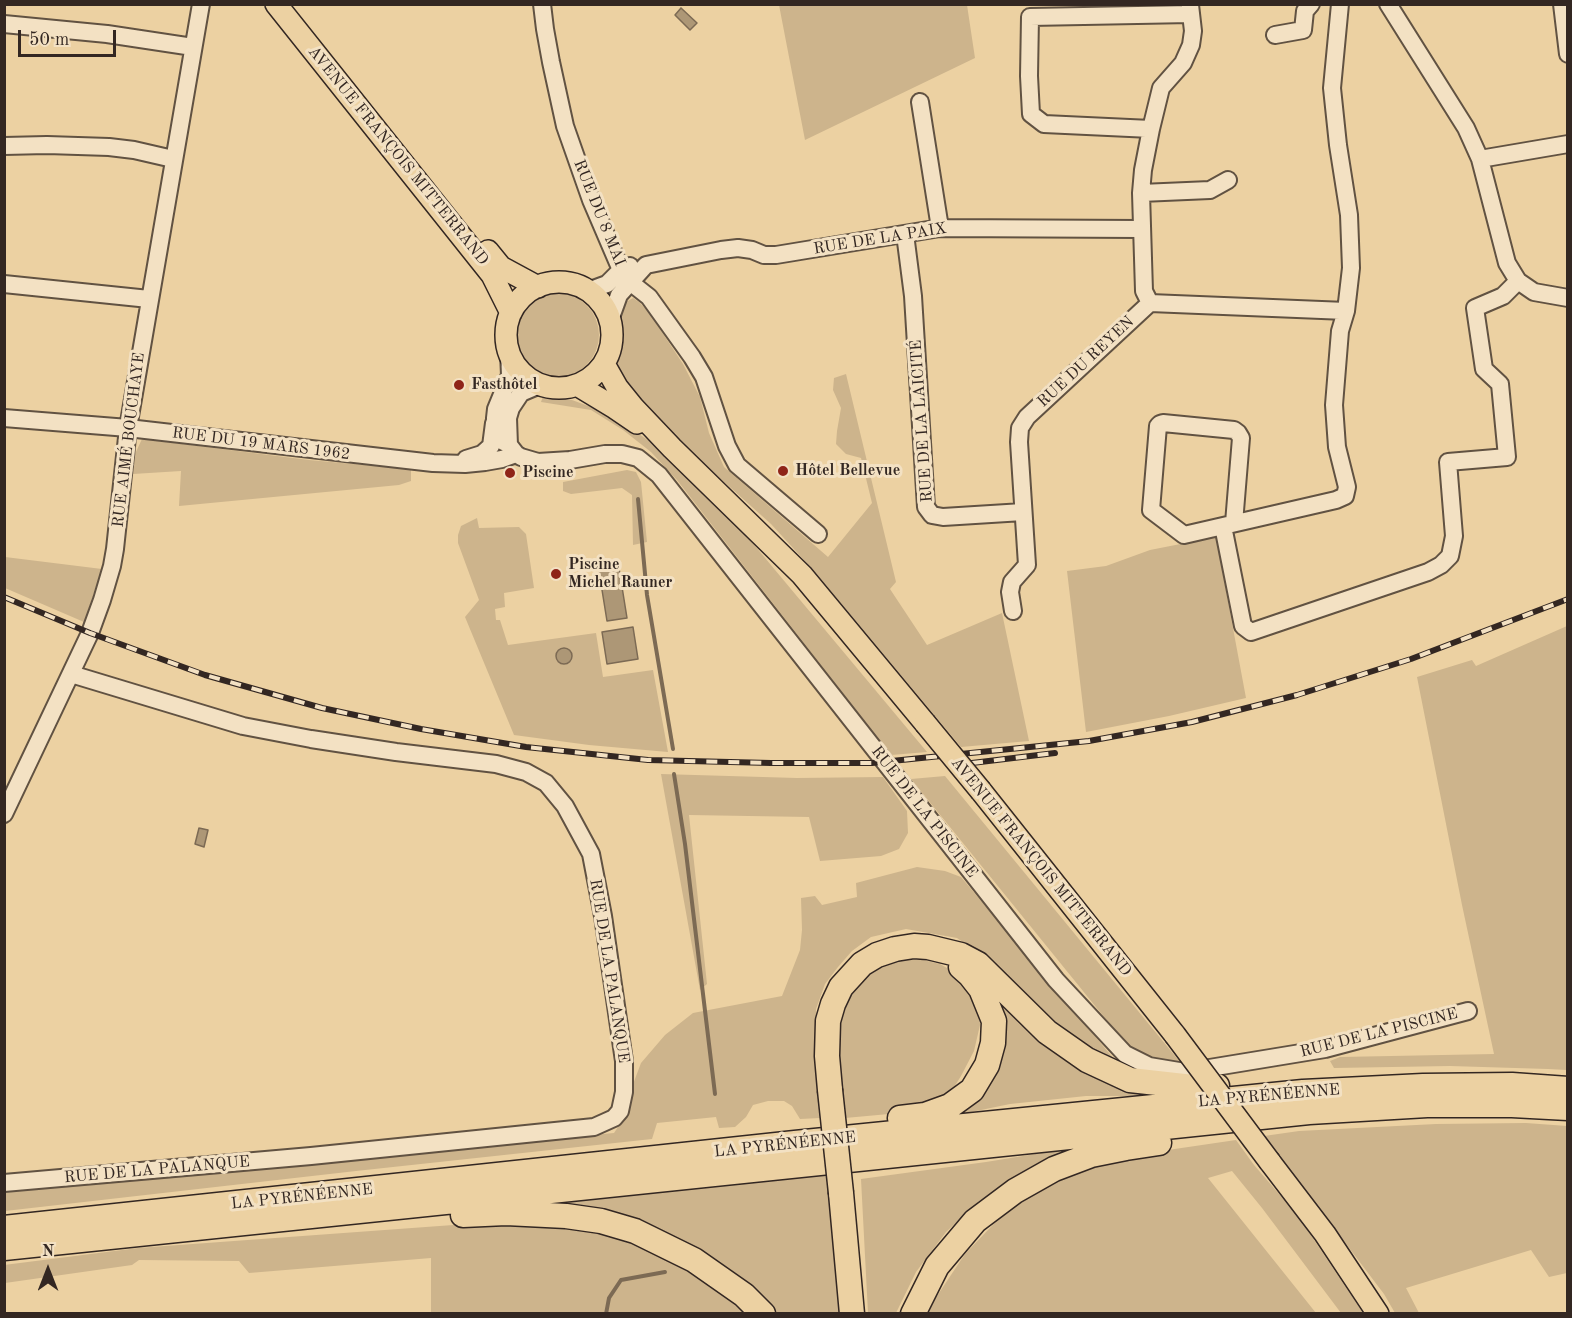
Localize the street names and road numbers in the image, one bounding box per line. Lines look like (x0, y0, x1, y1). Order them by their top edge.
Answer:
street label: AVENUE FRANÇOIS MITTERRAND (304, 43, 492, 269)
street label: RUE DU 8 MAI (569, 157, 629, 269)
street label: RUE DE LA PAIX (812, 219, 948, 259)
street label: RUE DU REYEN (1034, 312, 1138, 412)
street label: RUE DE LA LAICITÉ (907, 339, 937, 503)
street label: RUE AIMÉ BOUCHAYE (109, 351, 149, 529)
street label: RUE DU 19 MARS 1962 (171, 424, 351, 464)
street label: RUE DE LA PISCINE (867, 742, 981, 882)
street label: AVENUE FRANÇOIS MITTERRAND (947, 754, 1135, 980)
street label: RUE DE LA PALANQUE (585, 878, 633, 1064)
street label: RUE DE LA PISCINE (1298, 1004, 1460, 1062)
street label: LA PYRÉNÉENNE (1197, 1080, 1341, 1112)
street label: LA PYRÉNÉENNE (713, 1128, 857, 1162)
street label: RUE DE LA PALANQUE (63, 1152, 251, 1188)
street label: LA PYRÉNÉENNE (230, 1180, 374, 1214)

